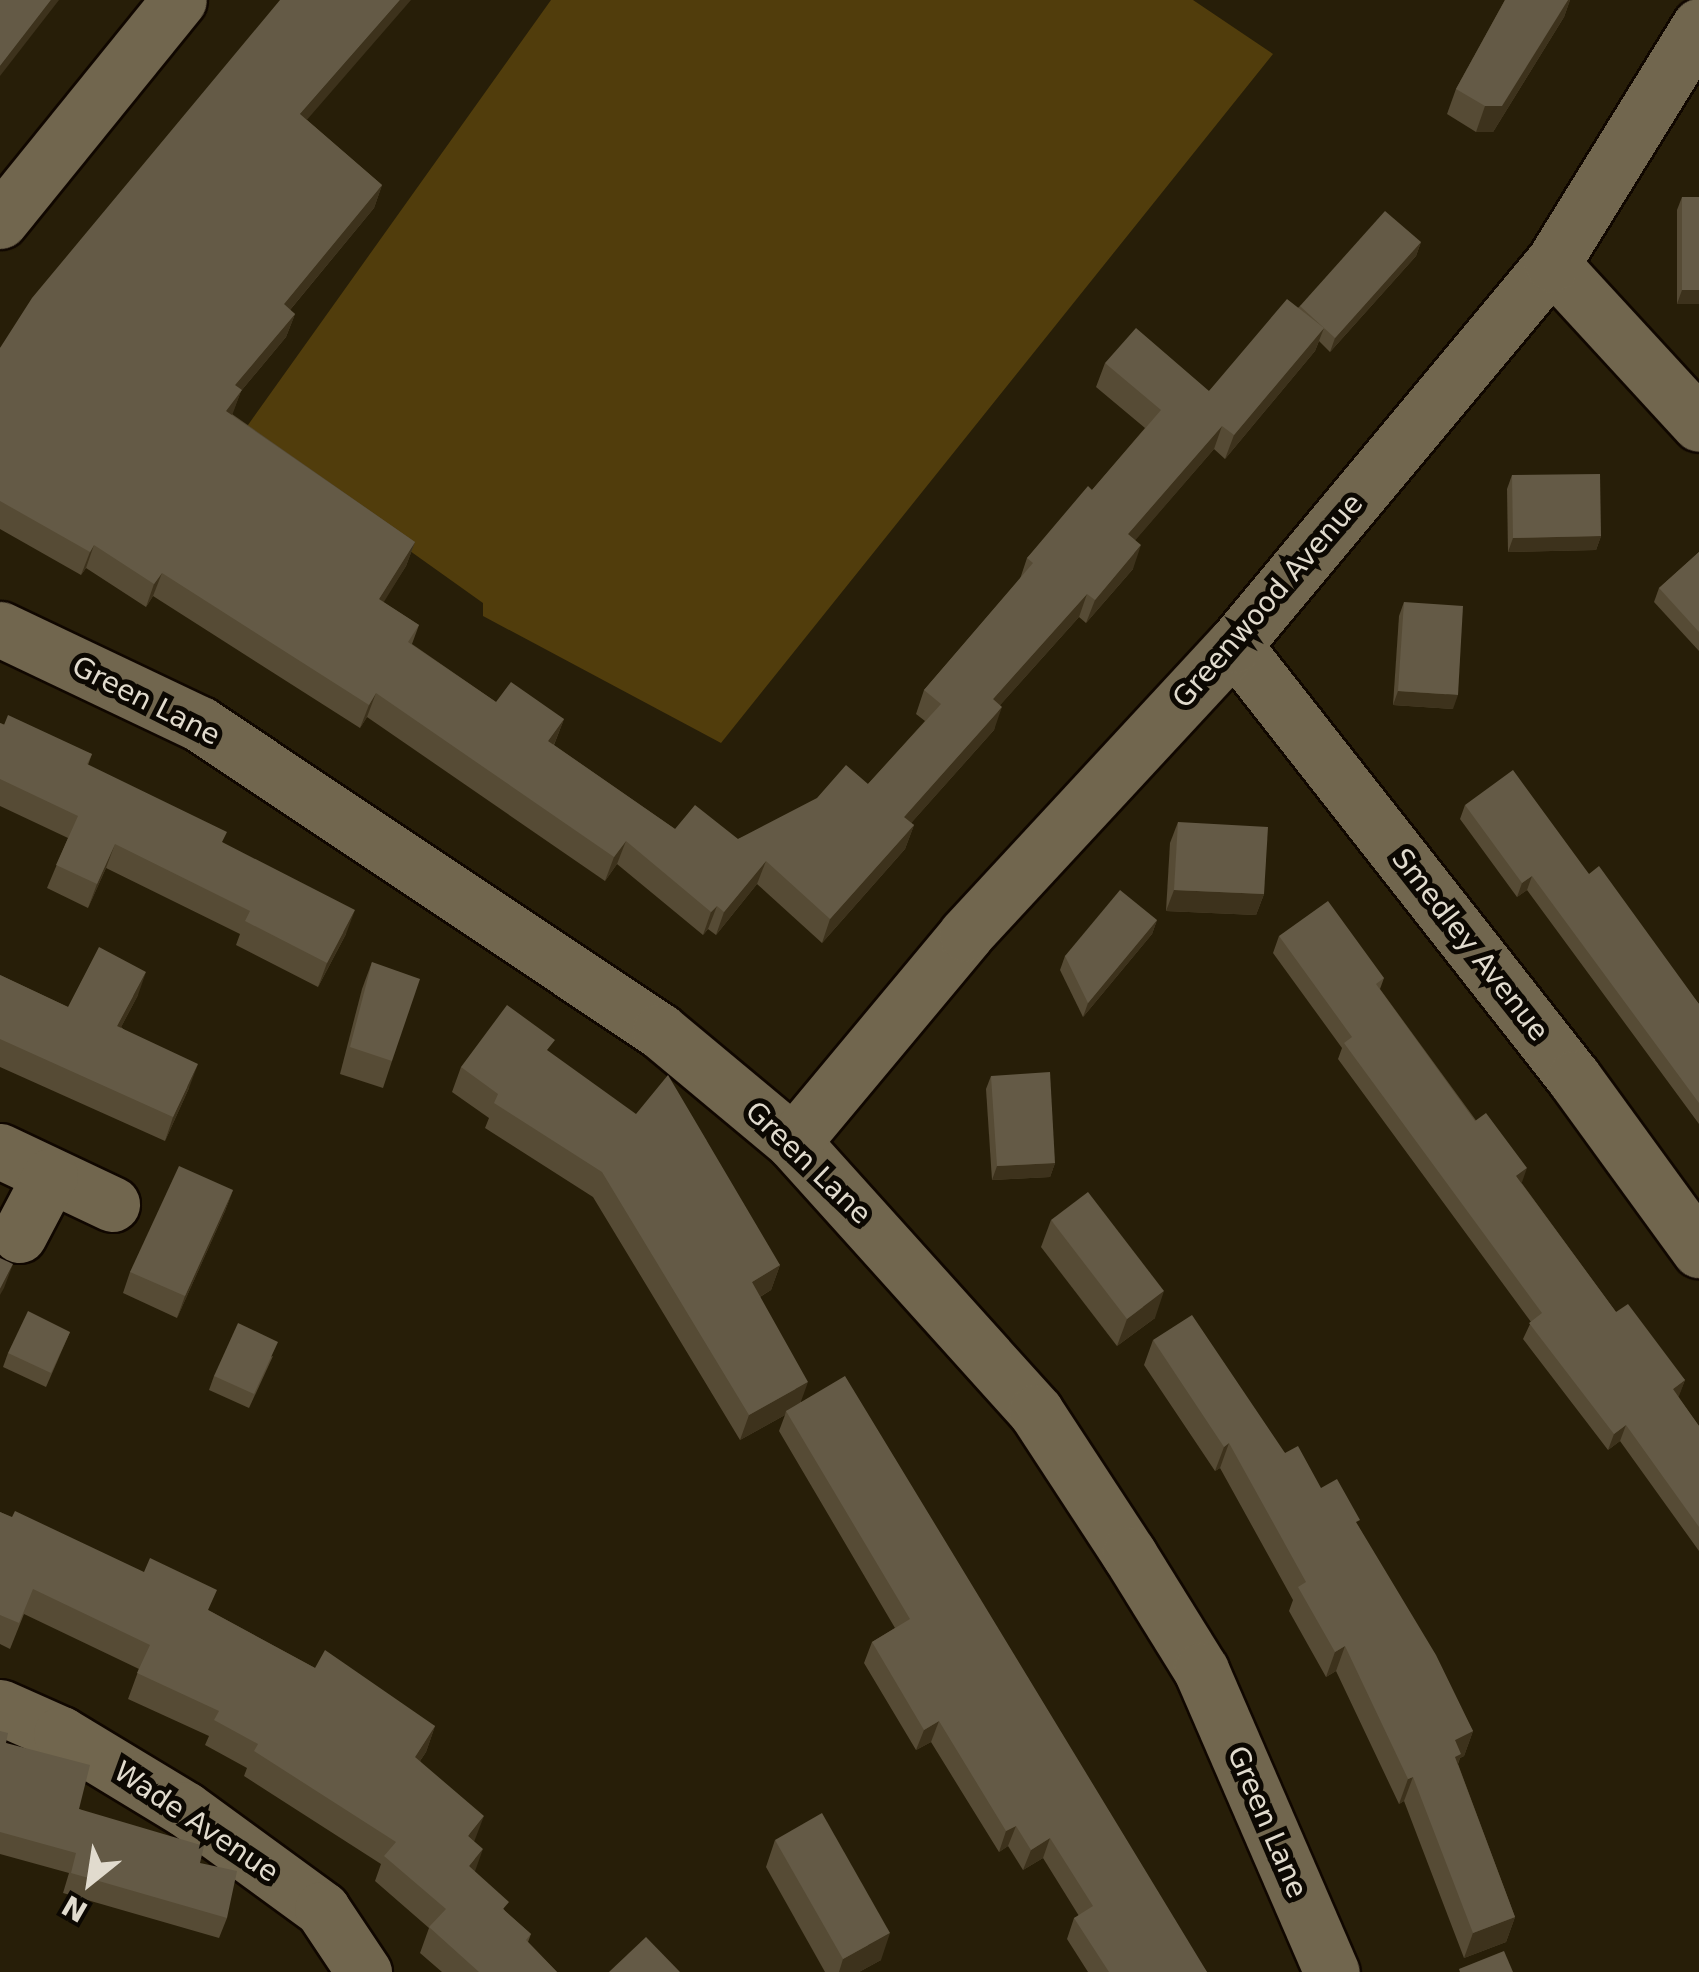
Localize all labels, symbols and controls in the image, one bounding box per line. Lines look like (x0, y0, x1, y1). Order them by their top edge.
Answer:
street label: Greenwood Avenue (1166, 487, 1370, 715)
street label: Green Lane (66, 649, 226, 753)
street label: Smedley Avenue (1385, 842, 1555, 1048)
street label: Green Lane (738, 1095, 878, 1231)
street label: Green Lane (1220, 1741, 1314, 1903)
street label: Wade Avenue (107, 1755, 285, 1889)
north arrow (40, 1832, 140, 1932)
text: N (56, 1888, 93, 1929)

